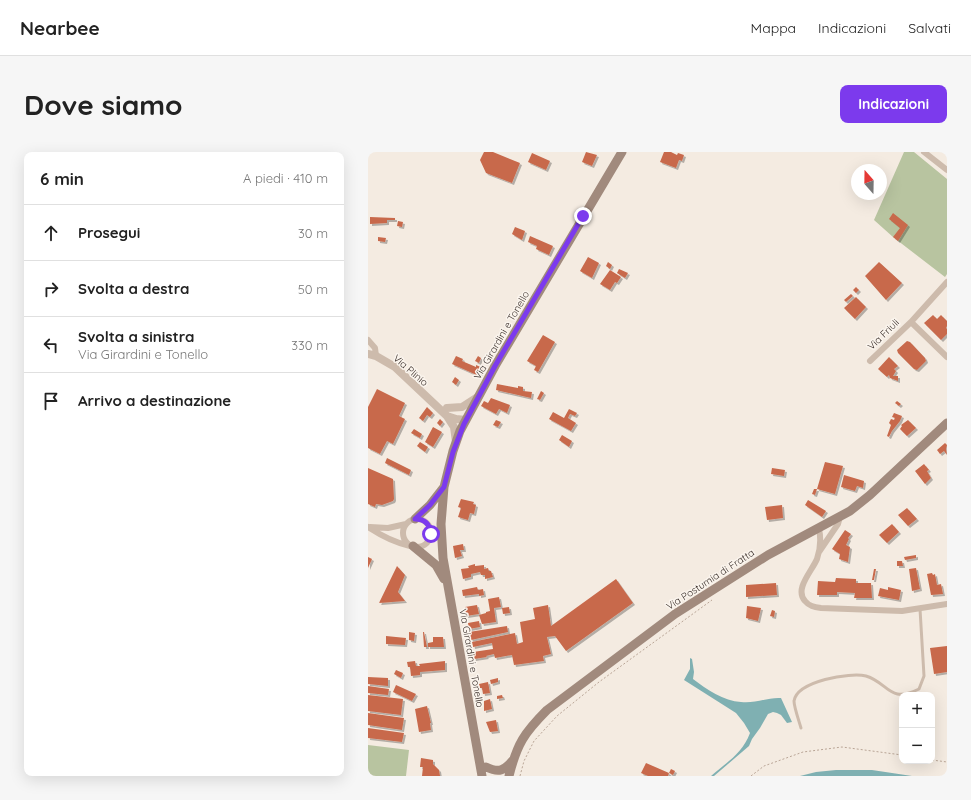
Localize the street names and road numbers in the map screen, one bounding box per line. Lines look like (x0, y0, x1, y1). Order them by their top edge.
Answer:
street label: Via Girardini e Tonello (471, 289, 532, 382)
street label: Via Friuli (865, 316, 902, 353)
street label: Via Plinio (391, 352, 431, 389)
street label: Via Postumia di Fratta (664, 546, 757, 613)
street label: Via Girardini e Tonello (456, 608, 487, 709)

